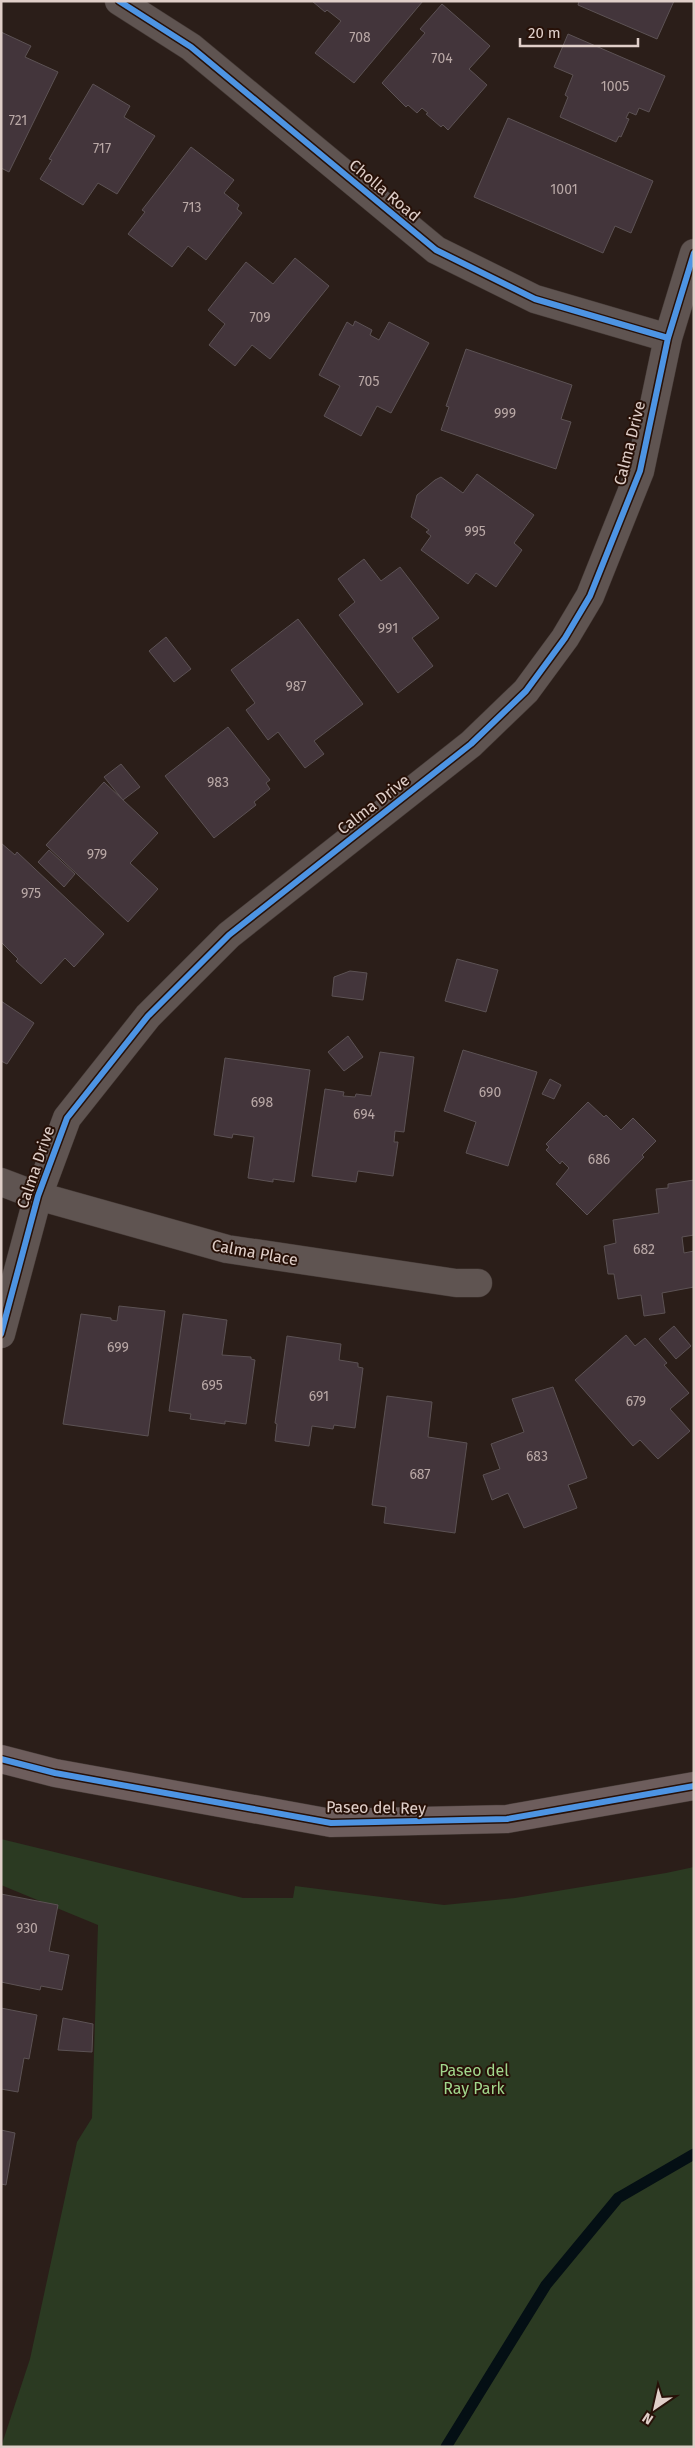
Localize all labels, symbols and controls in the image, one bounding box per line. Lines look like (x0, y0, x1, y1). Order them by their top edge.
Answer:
scale bar (520, 15, 638, 47)
text: 20 m (528, 24, 561, 42)
house number: 708 (349, 29, 371, 46)
house number: 704 (431, 50, 453, 67)
house number: 1005 (601, 78, 629, 95)
house number: 721 (9, 112, 27, 129)
house number: 717 (93, 140, 111, 157)
street label: Cholla Road (345, 155, 424, 226)
house number: 1001 (550, 181, 578, 198)
house number: 713 (182, 199, 202, 216)
house number: 709 (249, 309, 271, 326)
house number: 705 (359, 373, 379, 390)
street label: Calma Drive (610, 399, 649, 487)
house number: 999 (494, 405, 516, 422)
house number: 995 (464, 523, 486, 540)
house number: 991 (378, 620, 398, 637)
house number: 987 (285, 678, 307, 695)
street label: Calma Drive (333, 770, 413, 838)
house number: 983 (207, 774, 229, 791)
house number: 979 (87, 846, 107, 863)
house number: 975 (21, 885, 41, 902)
house number: 690 (479, 1084, 501, 1101)
house number: 698 (251, 1094, 273, 1111)
house number: 694 (353, 1106, 376, 1123)
street label: Calma Drive (12, 1123, 58, 1211)
house number: 686 (588, 1151, 610, 1168)
street label: Calma Place (210, 1236, 299, 1269)
house number: 682 (633, 1241, 655, 1258)
house number: 699 (107, 1339, 129, 1356)
house number: 695 (201, 1377, 223, 1394)
house number: 691 (309, 1388, 329, 1405)
house number: 679 (626, 1393, 646, 1410)
house number: 683 (526, 1448, 548, 1465)
house number: 687 (409, 1466, 431, 1483)
street label: Paseo del Rey (326, 1797, 426, 1818)
house number: 930 (16, 1920, 38, 1937)
park label: Paseo del Ray Park (439, 2061, 509, 2098)
north arrow (630, 2383, 680, 2433)
text: N (639, 2409, 657, 2428)

